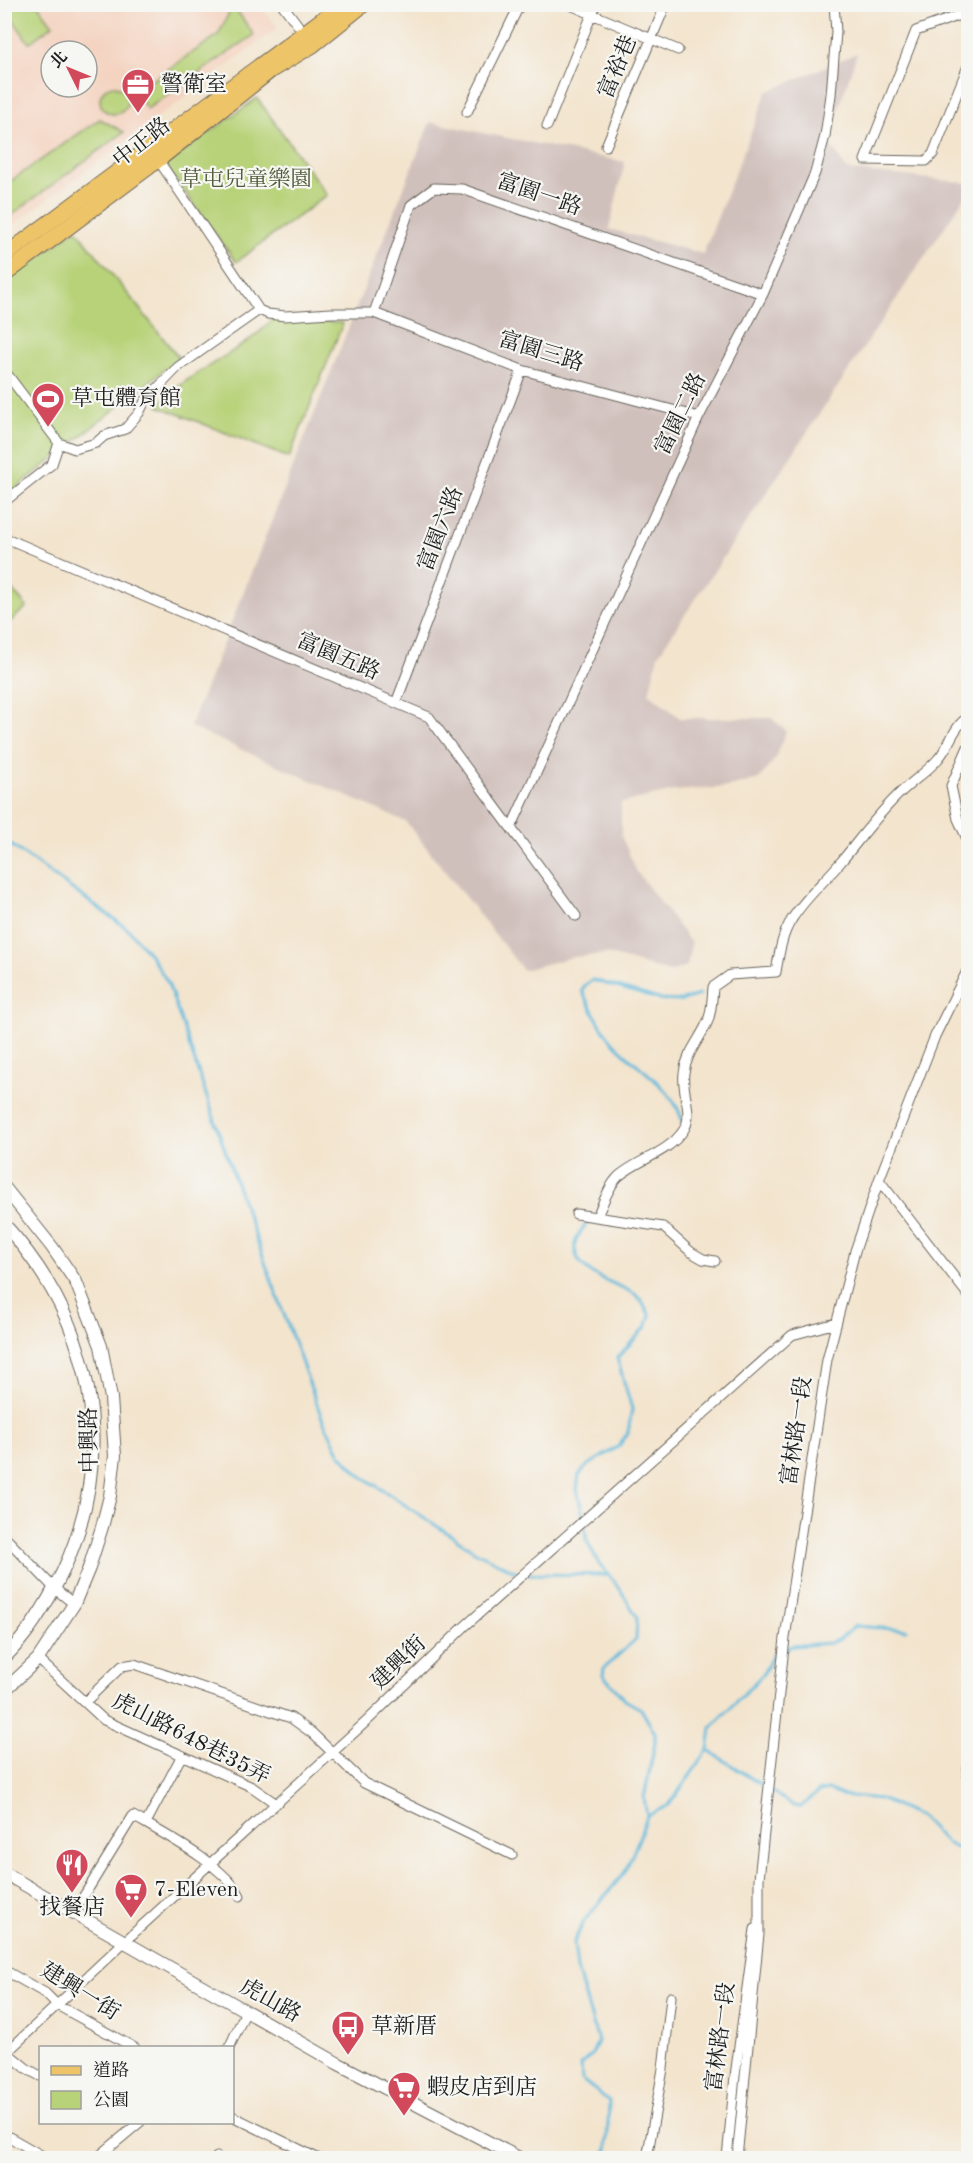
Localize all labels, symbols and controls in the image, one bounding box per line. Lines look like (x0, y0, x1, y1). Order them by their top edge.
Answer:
street label: 富裕巷 (593, 32, 641, 102)
north arrow (39, 39, 99, 99)
text: 北 (47, 47, 71, 71)
office icon: 警衛室 (120, 67, 156, 114)
place label: 警衛室 (161, 72, 227, 96)
street label: 中正路 (108, 112, 175, 172)
park label: 草屯兒童樂園 (180, 167, 312, 191)
street label: 富園一路 (494, 168, 585, 220)
street label: 富園三路 (496, 327, 587, 375)
street label: 富園二路 (650, 369, 710, 458)
sports icon: 草屯體育館 (30, 381, 66, 428)
place label: 草屯體育館 (71, 386, 181, 410)
street label: 富園六路 (413, 483, 467, 574)
street label: 富園五路 (293, 628, 384, 684)
street label: 富林路一段 (776, 1375, 816, 1487)
street label: 中興路 (76, 1407, 102, 1473)
street label: 建興街 (366, 1631, 430, 1694)
street label: 虎山路648巷35弄 (109, 1688, 274, 1788)
restaurant icon: 找餐店 (54, 1847, 90, 1894)
supermarket icon: 7-Eleven (113, 1872, 149, 1919)
place label: 7-Eleven (154, 1879, 239, 1901)
place label: 找餐店 (39, 1895, 105, 1919)
street label: 建興一街 (37, 1958, 124, 2025)
street label: 虎山路 (236, 1974, 305, 2027)
street label: 富林路一段 (701, 1981, 739, 2093)
bus stop icon: 草新厝 (330, 2009, 366, 2056)
place label: 草新厝 (371, 2014, 437, 2038)
legend (39, 2046, 234, 2124)
text: 道路 (93, 2060, 129, 2080)
supermarket icon: 蝦皮店到店 (386, 2070, 422, 2117)
place label: 蝦皮店到店 (427, 2075, 537, 2099)
text: 公園 (93, 2090, 129, 2110)

